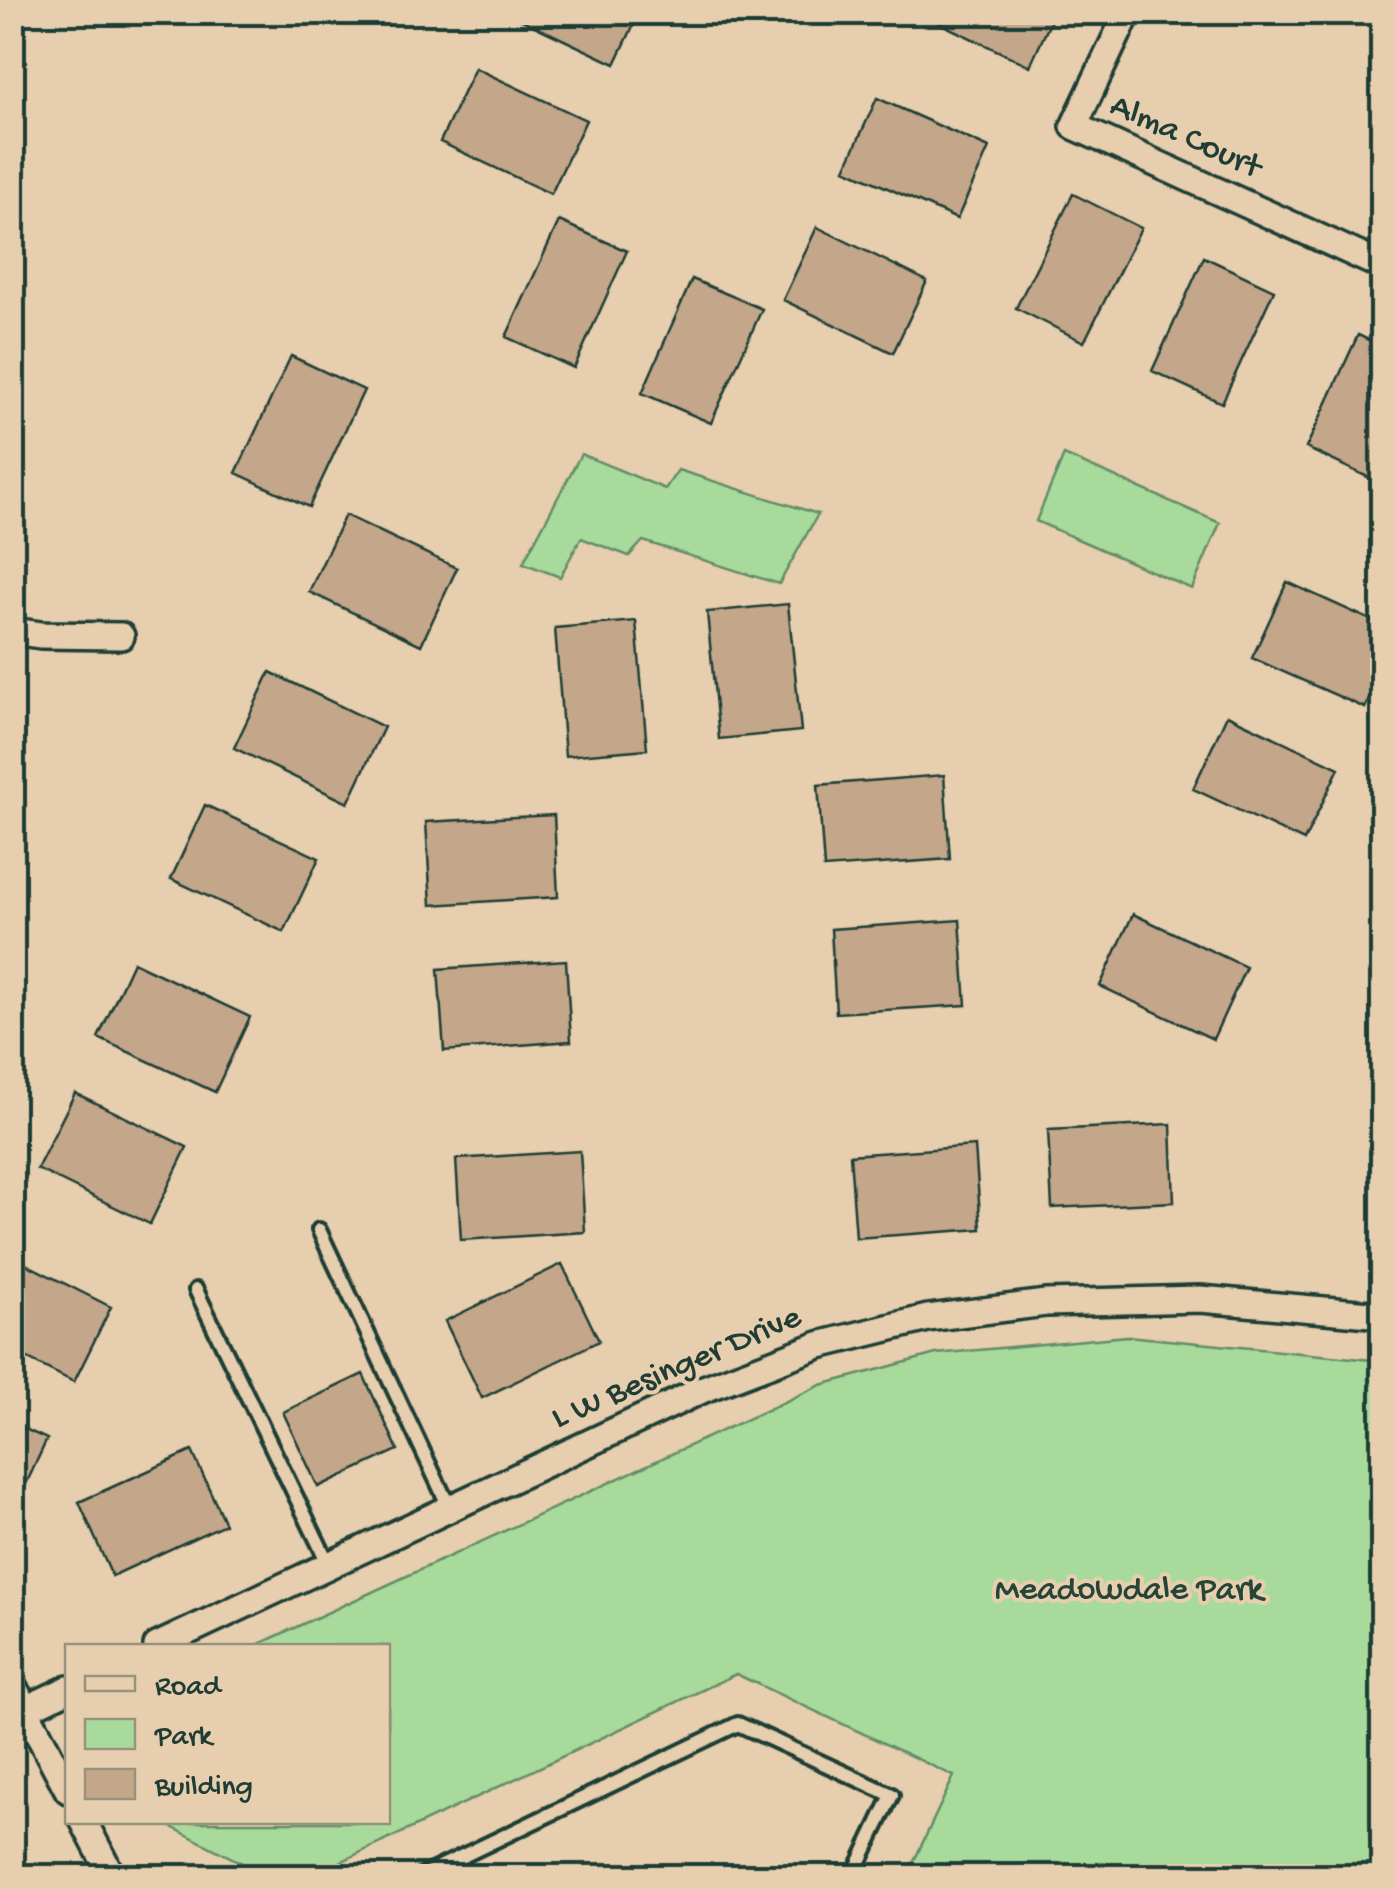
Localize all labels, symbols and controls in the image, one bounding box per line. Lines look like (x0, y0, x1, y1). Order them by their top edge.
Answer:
street label: Alma Court (1103, 86, 1269, 191)
street label: L W Besinger Drive (546, 1298, 809, 1440)
park label: Meadowdale Park (995, 1571, 1267, 1612)
legend (65, 1644, 390, 1824)
text: Road (155, 1671, 223, 1706)
text: Park (154, 1721, 215, 1756)
text: Building (154, 1771, 253, 1806)

